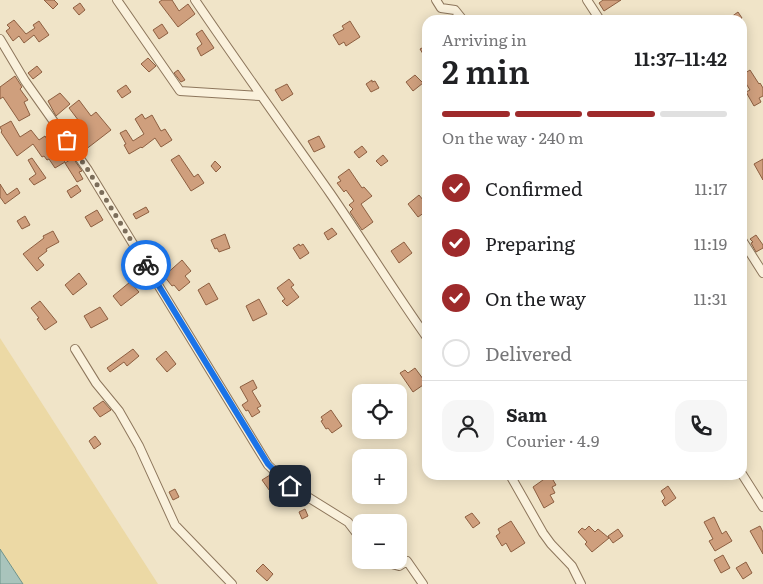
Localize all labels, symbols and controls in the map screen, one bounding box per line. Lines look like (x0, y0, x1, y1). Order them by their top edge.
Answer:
text: Arriving in (442, 27, 527, 51)
text: 11:37–11:42 (634, 44, 727, 72)
text: 2 min (442, 46, 530, 94)
pin (46, 119, 88, 161)
text: On the way · 240 m (442, 125, 584, 149)
icon: bag (53, 126, 81, 154)
icon: check (442, 174, 470, 202)
text: Confirmed (485, 174, 583, 202)
text: 11:17 (695, 176, 727, 200)
icon: check (442, 229, 470, 257)
text: Preparing (485, 229, 575, 257)
text: 11:19 (694, 231, 727, 255)
courier (121, 240, 171, 290)
icon: bike (132, 251, 160, 279)
icon: check (442, 284, 470, 312)
text: On the way (485, 284, 586, 312)
text: 11:31 (694, 286, 727, 310)
text: Delivered (485, 339, 572, 367)
map controls (352, 384, 407, 569)
button: locate (352, 384, 407, 439)
button: person (442, 400, 494, 452)
text: Sam (506, 400, 547, 428)
button: phone (675, 400, 727, 452)
text: Courier · 4.9 (506, 428, 599, 452)
button: + (352, 449, 407, 504)
pin (269, 465, 311, 507)
icon: home (276, 472, 304, 500)
button: − (352, 514, 407, 569)

